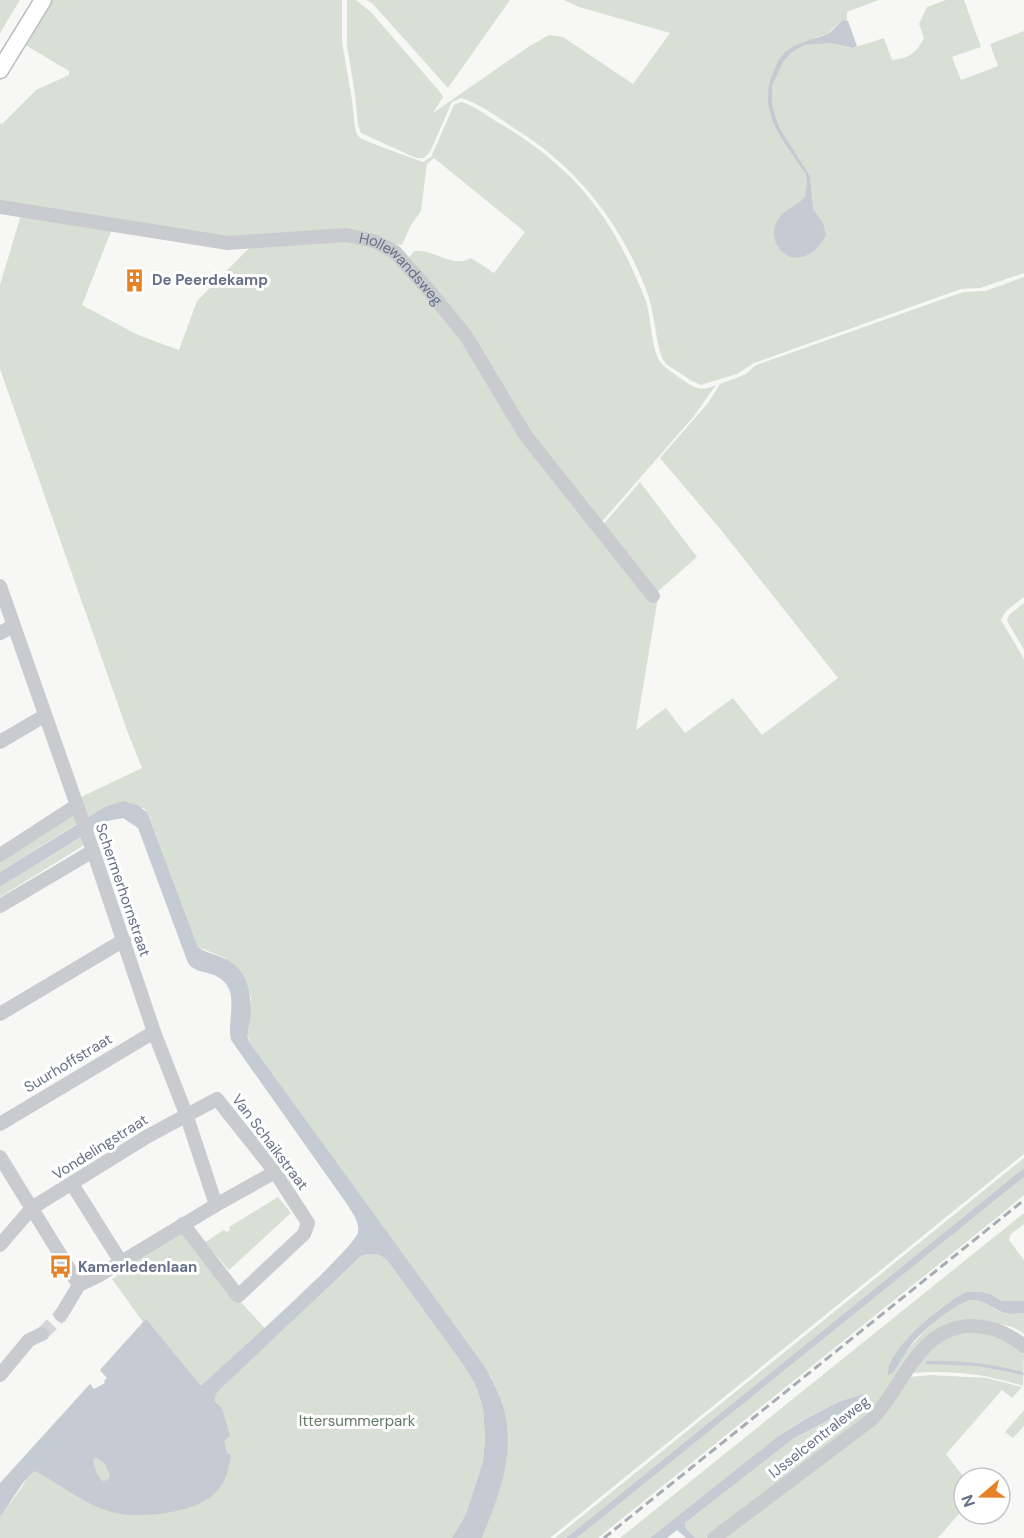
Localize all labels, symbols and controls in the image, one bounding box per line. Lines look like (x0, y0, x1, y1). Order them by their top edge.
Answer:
street label: Hollewandsweg (357, 228, 447, 310)
building icon: De Peerdekamp (121, 267, 147, 293)
place label: De Peerdekamp (152, 270, 268, 290)
street label: Schermerhornstraat (91, 821, 155, 959)
street label: Suurhoffstraat (20, 1029, 116, 1097)
street label: Van Schaikstraat (227, 1090, 313, 1194)
street label: Vondelingstraat (48, 1110, 152, 1184)
bus stop icon: Kamerledenlaan (47, 1254, 73, 1280)
place label: Kamerledenlaan (78, 1257, 197, 1277)
street label: IJsselcentraleweg (764, 1391, 874, 1483)
park label: Ittersummerpark (299, 1411, 416, 1431)
north arrow (952, 1466, 1012, 1526)
text: N (957, 1492, 980, 1510)

